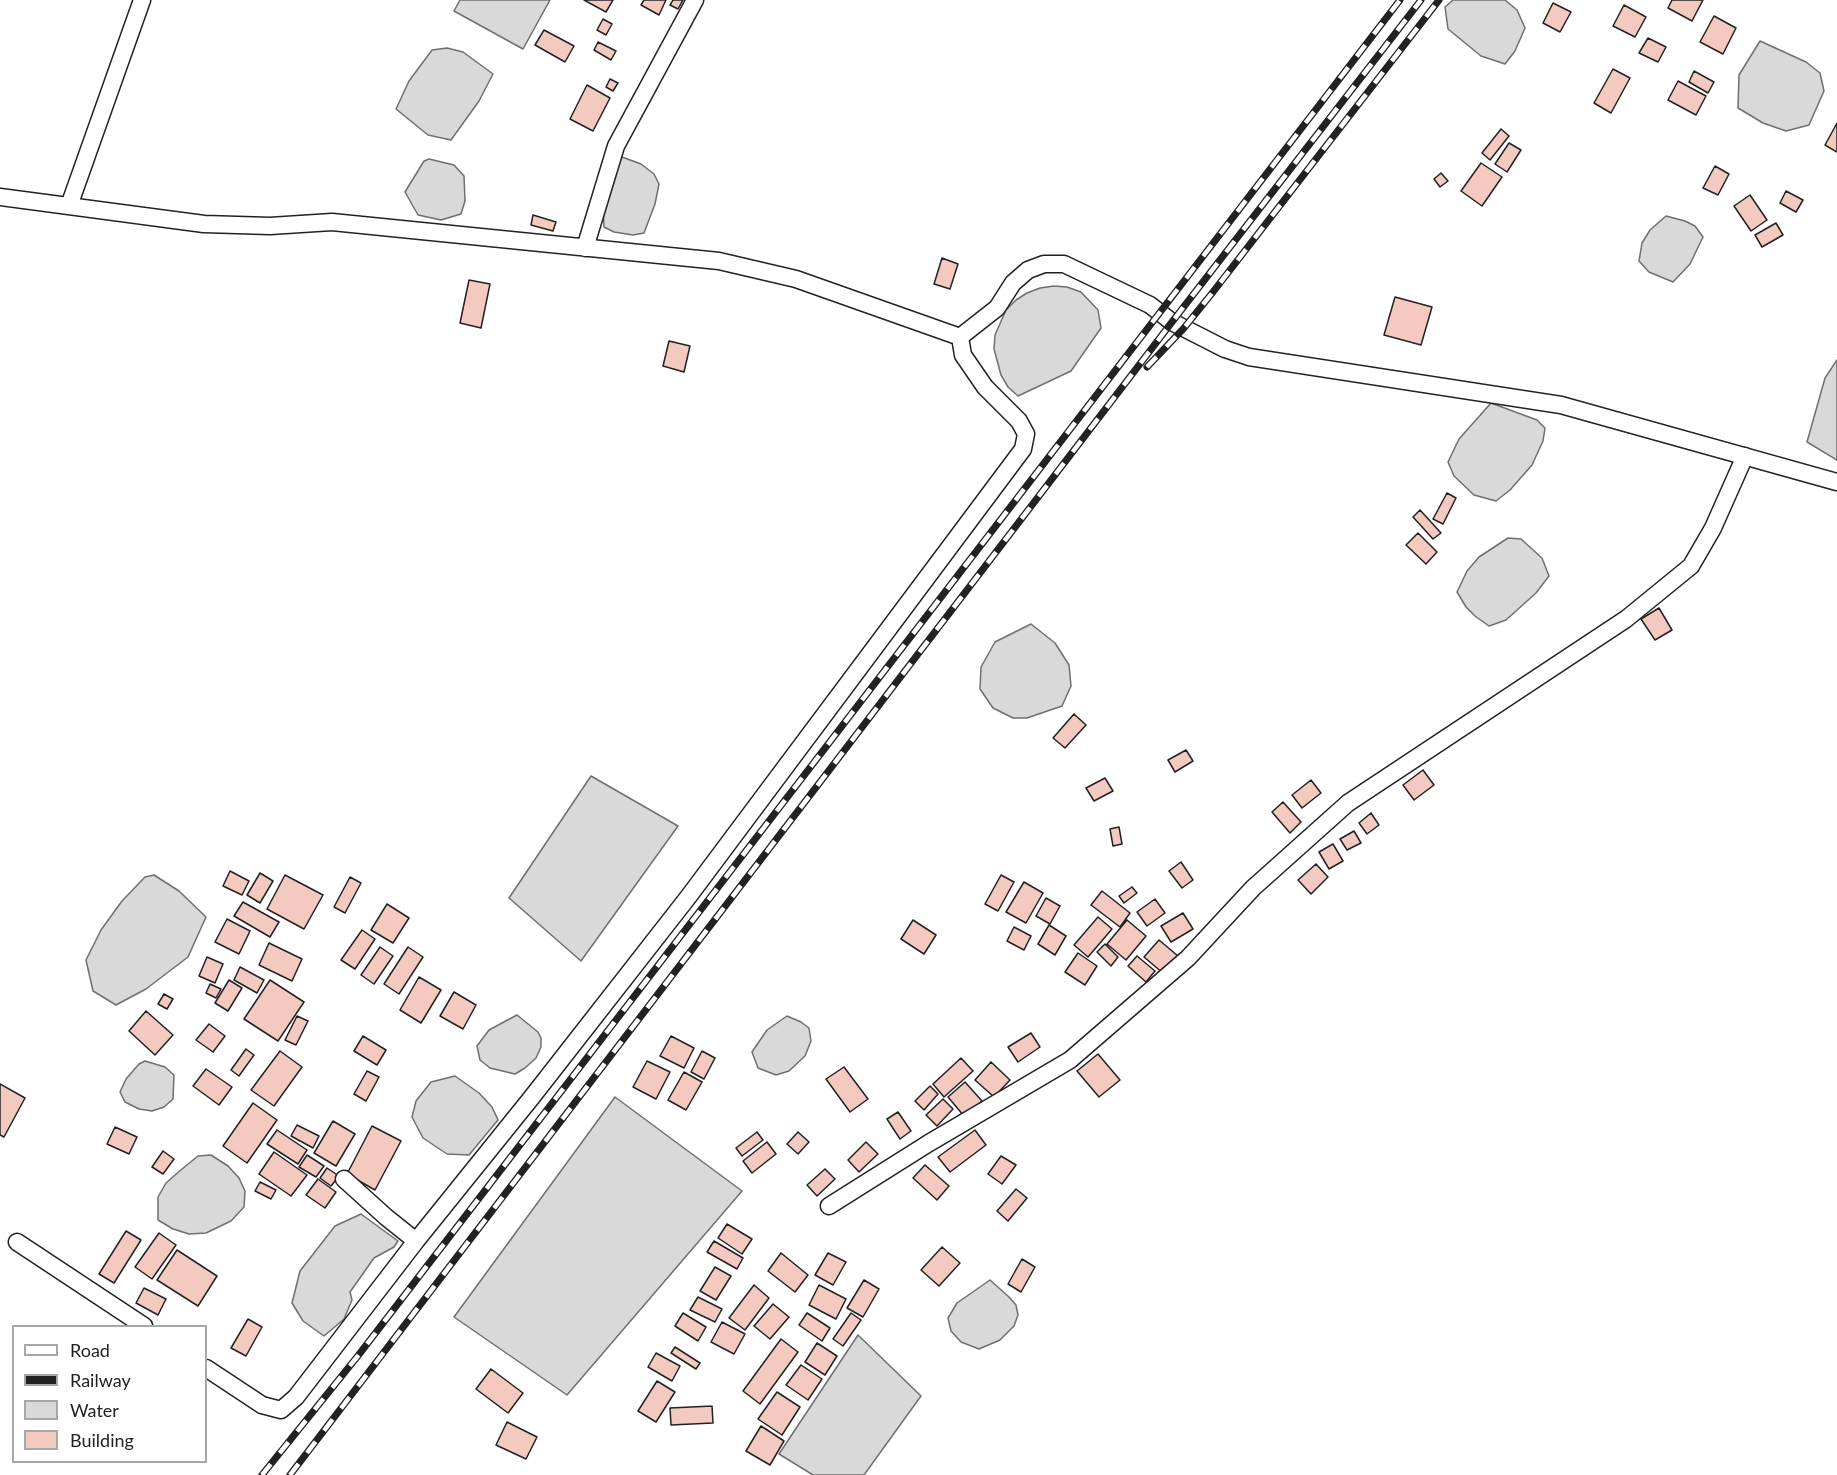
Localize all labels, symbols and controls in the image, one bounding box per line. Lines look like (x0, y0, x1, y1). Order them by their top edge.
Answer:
legend (12, 1325, 207, 1463)
text: Road (70, 1339, 110, 1361)
text: Railway (70, 1369, 131, 1391)
text: Water (70, 1399, 119, 1421)
text: Building (70, 1429, 134, 1451)

